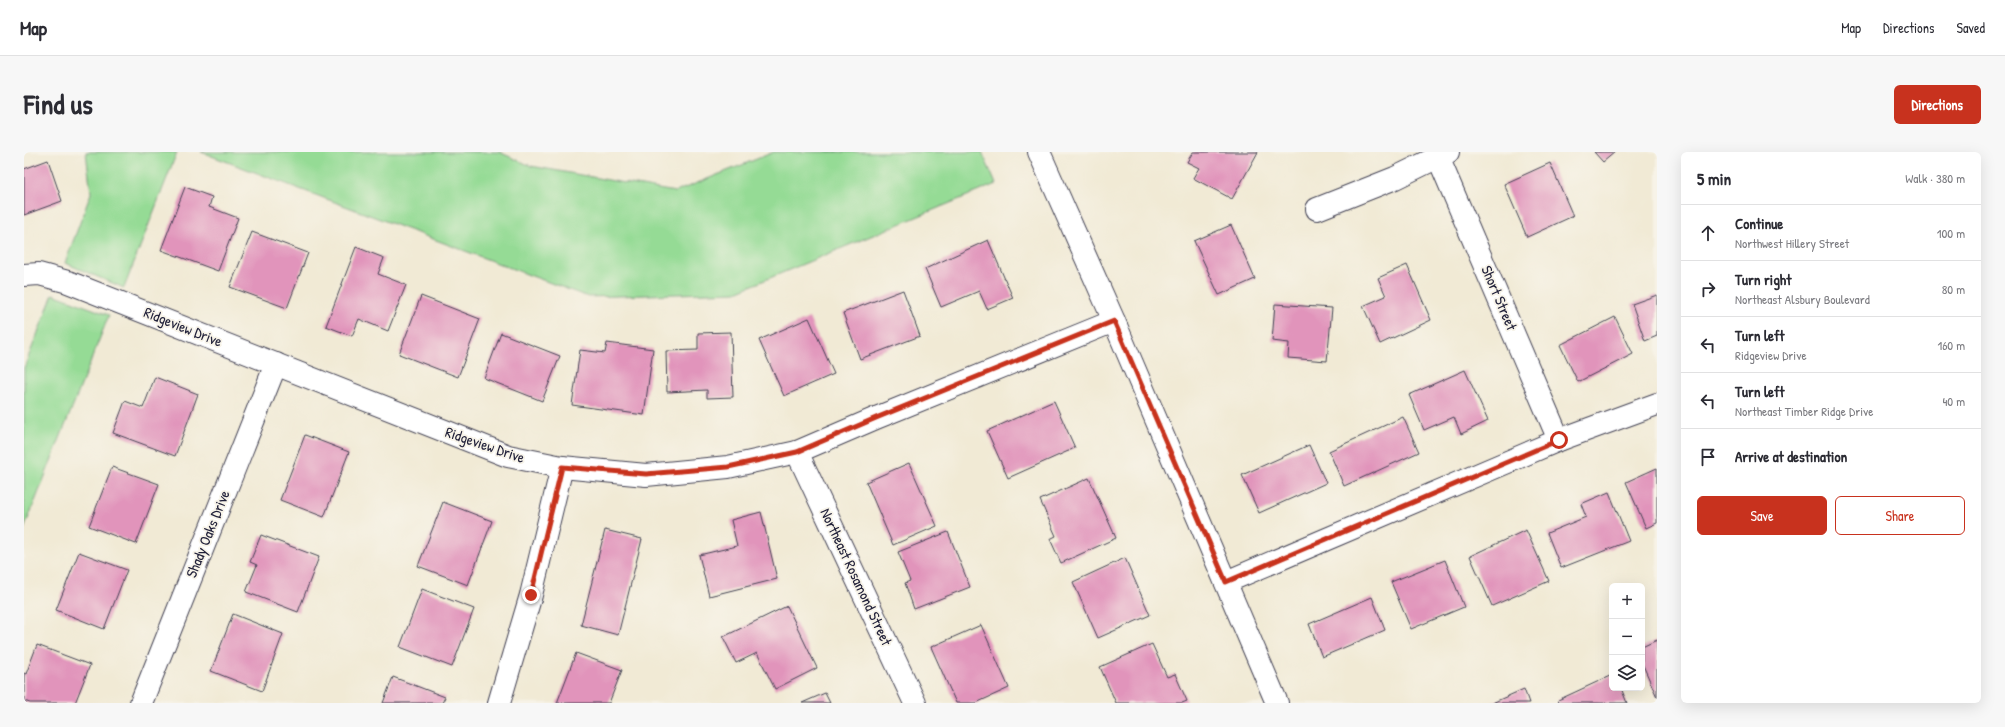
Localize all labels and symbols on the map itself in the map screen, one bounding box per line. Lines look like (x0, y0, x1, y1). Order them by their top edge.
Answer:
street label: Short Street (1476, 262, 1523, 334)
street label: Ridgeview Drive (141, 301, 225, 352)
street label: Ridgeview Drive (443, 421, 528, 468)
route start (1550, 431, 1568, 449)
street label: Shady Oaks Drive (180, 487, 235, 581)
street label: Northeast Rosamond Street (815, 505, 898, 650)
route end (522, 586, 540, 604)

